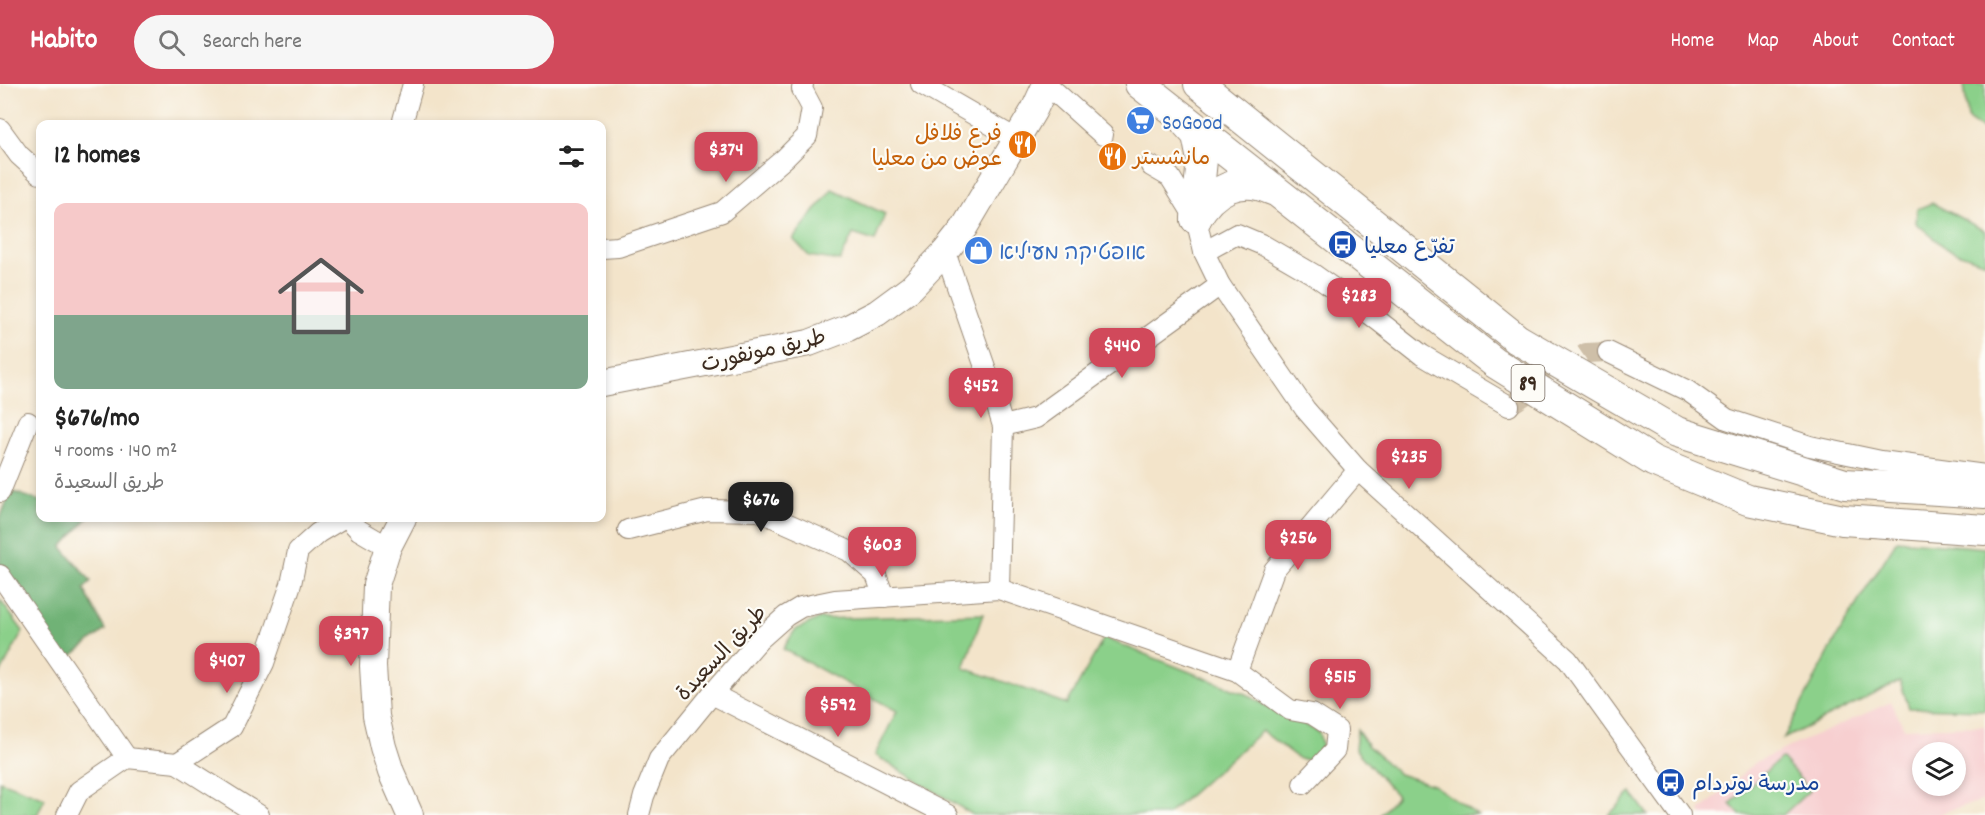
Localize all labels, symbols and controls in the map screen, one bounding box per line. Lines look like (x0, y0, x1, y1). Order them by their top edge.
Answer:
search box (134, 15, 554, 69)
text: Habito (30, 22, 98, 62)
icon: search (155, 26, 188, 59)
text: Search here (203, 27, 302, 58)
text: Home (1670, 27, 1714, 57)
text: Map (1747, 27, 1779, 57)
text: About (1812, 27, 1859, 57)
text: Contact (1892, 27, 1955, 57)
supermarket icon: SoGood (1125, 105, 1157, 137)
place label: SoGood (1162, 109, 1223, 140)
place label: فرع فلافل عوض من معليا (871, 120, 1002, 176)
restaurant icon: فرع فلافل عوض من معليا (1007, 129, 1039, 161)
pin: $374 (690, 132, 762, 183)
text: $374 (709, 137, 743, 165)
text: 12 homes (54, 138, 141, 175)
icon: filters (555, 140, 588, 173)
restaurant icon: مانشستر (1096, 140, 1128, 172)
place label: مانشستر (1131, 144, 1210, 175)
bus stop icon: تفرّع معليا (1327, 229, 1359, 261)
place label: تفرّع معليا (1364, 233, 1455, 264)
shop icon: אופטיקה מעיליא (962, 235, 994, 267)
place label: אופטיקה מעיליא (999, 239, 1146, 270)
icon: home (267, 242, 375, 350)
pin: $283 (1323, 278, 1395, 329)
text: $283 (1341, 283, 1377, 311)
street label: طريق مونفورت (698, 323, 829, 382)
pin: $440 (1086, 328, 1158, 379)
text: $440 (1103, 333, 1141, 361)
road number: 89 (1512, 365, 1544, 401)
pin: $452 (945, 368, 1017, 419)
text: $452 (963, 373, 999, 401)
text: $676/mo (54, 401, 139, 438)
text: 4 rooms · 140 m² (54, 438, 177, 466)
pin: $235 (1373, 439, 1445, 490)
text: $235 (1390, 444, 1428, 472)
text: طريق السعيدة (54, 470, 164, 498)
pin: $676 (725, 482, 797, 533)
text: $676 (742, 487, 780, 515)
pin: $256 (1262, 520, 1334, 571)
text: $256 (1279, 525, 1317, 553)
pin: $603 (846, 527, 918, 578)
text: $603 (862, 532, 902, 560)
street label: طريق السعيدة (670, 599, 775, 709)
pin: $397 (315, 616, 387, 667)
text: $397 (333, 621, 369, 649)
pin: $407 (191, 643, 263, 694)
text: $407 (209, 648, 246, 676)
pin: $515 (1304, 659, 1376, 710)
text: $515 (1323, 664, 1357, 692)
pin: $592 (802, 687, 874, 738)
text: $592 (819, 692, 857, 720)
map controls (1912, 742, 1966, 796)
button: layers (1912, 742, 1966, 796)
bus stop icon: مدرسة نوتردام (1655, 766, 1687, 798)
place label: مدرسة نوتردام (1692, 770, 1820, 801)

